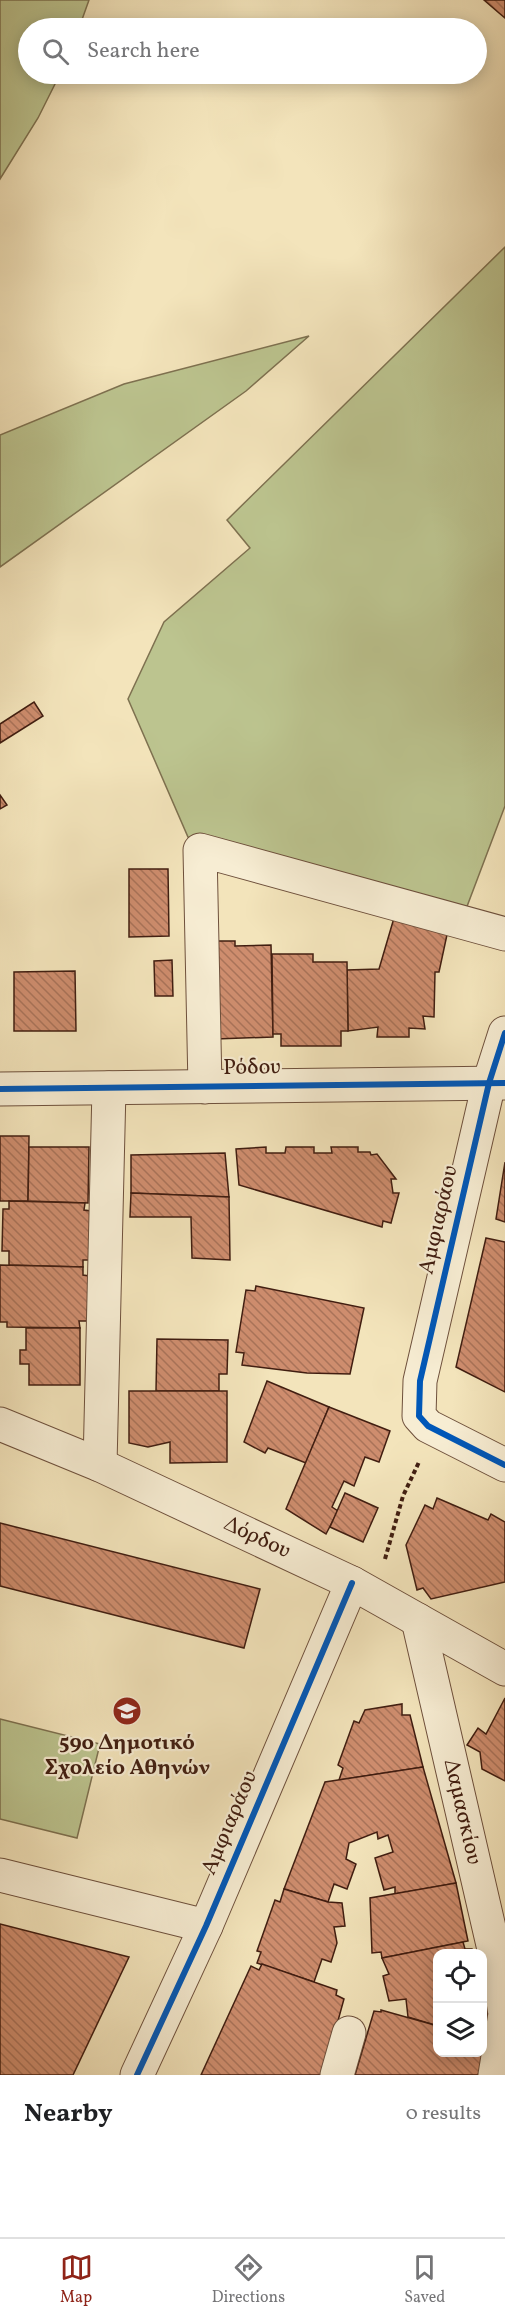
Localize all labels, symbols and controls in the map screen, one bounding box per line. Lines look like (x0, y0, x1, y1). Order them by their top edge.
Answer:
search box (18, 18, 487, 84)
icon: search (39, 35, 72, 68)
text: Search here (87, 36, 200, 67)
street label: Ρόδου (223, 1052, 281, 1084)
street label: Αμφιαράου (411, 1163, 467, 1277)
street label: Δόρδου (219, 1509, 295, 1567)
school or university icon: 59ο Δημοτικό Σχολείο Αθηνών (111, 1695, 143, 1727)
place label: 59ο Δημοτικό Σχολείο Αθηνών (44, 1728, 210, 1784)
street label: Δαμασκίου (435, 1756, 489, 1868)
street label: Αμφιαράου (194, 1766, 266, 1880)
map controls (433, 1949, 487, 2057)
button: locate (433, 1949, 487, 2003)
button: layers (433, 2003, 487, 2057)
text: Nearby (24, 2096, 113, 2132)
text: 0 results (406, 2100, 481, 2128)
tab: Map (60, 2251, 93, 2309)
tab: Directions (212, 2251, 285, 2309)
tab: Saved (404, 2251, 445, 2309)

